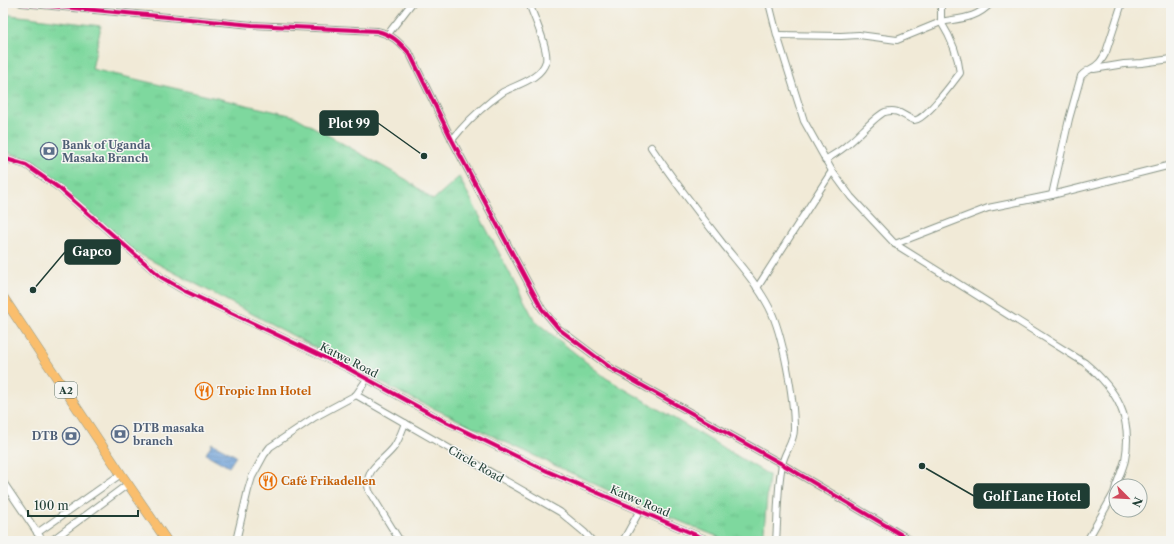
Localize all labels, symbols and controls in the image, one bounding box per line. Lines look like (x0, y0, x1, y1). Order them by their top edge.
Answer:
callout: Plot 99 (320, 111, 378, 135)
text: Plot 99 (328, 116, 370, 131)
place label: Bank of Uganda Masaka Branch (62, 138, 151, 165)
bank icon: Bank of Uganda Masaka Branch (39, 141, 59, 161)
callout: Gapco (65, 240, 120, 264)
text: Gapco (72, 244, 112, 259)
street label: Katwe Road (318, 339, 381, 381)
restaurant icon: Tropic Inn Hotel (194, 381, 214, 401)
road number: A2 (55, 382, 77, 398)
place label: Tropic Inn Hotel (217, 384, 312, 398)
place label: DTB masaka branch (132, 421, 205, 448)
bank icon: DTB masaka branch (110, 424, 130, 444)
bank icon: DTB (61, 426, 81, 446)
place label: DTB (32, 429, 58, 443)
street label: Circle Road (446, 443, 506, 486)
restaurant icon: Café Frikadellen (258, 471, 278, 491)
place label: Café Frikadellen (281, 474, 376, 488)
north arrow (1108, 478, 1148, 518)
street label: Katwe Road (608, 482, 672, 520)
callout: Golf Lane Hotel (974, 484, 1089, 508)
text: Golf Lane Hotel (983, 489, 1081, 504)
scale bar (28, 492, 138, 518)
text: N (1129, 495, 1145, 510)
text: 100 m (34, 498, 69, 513)

